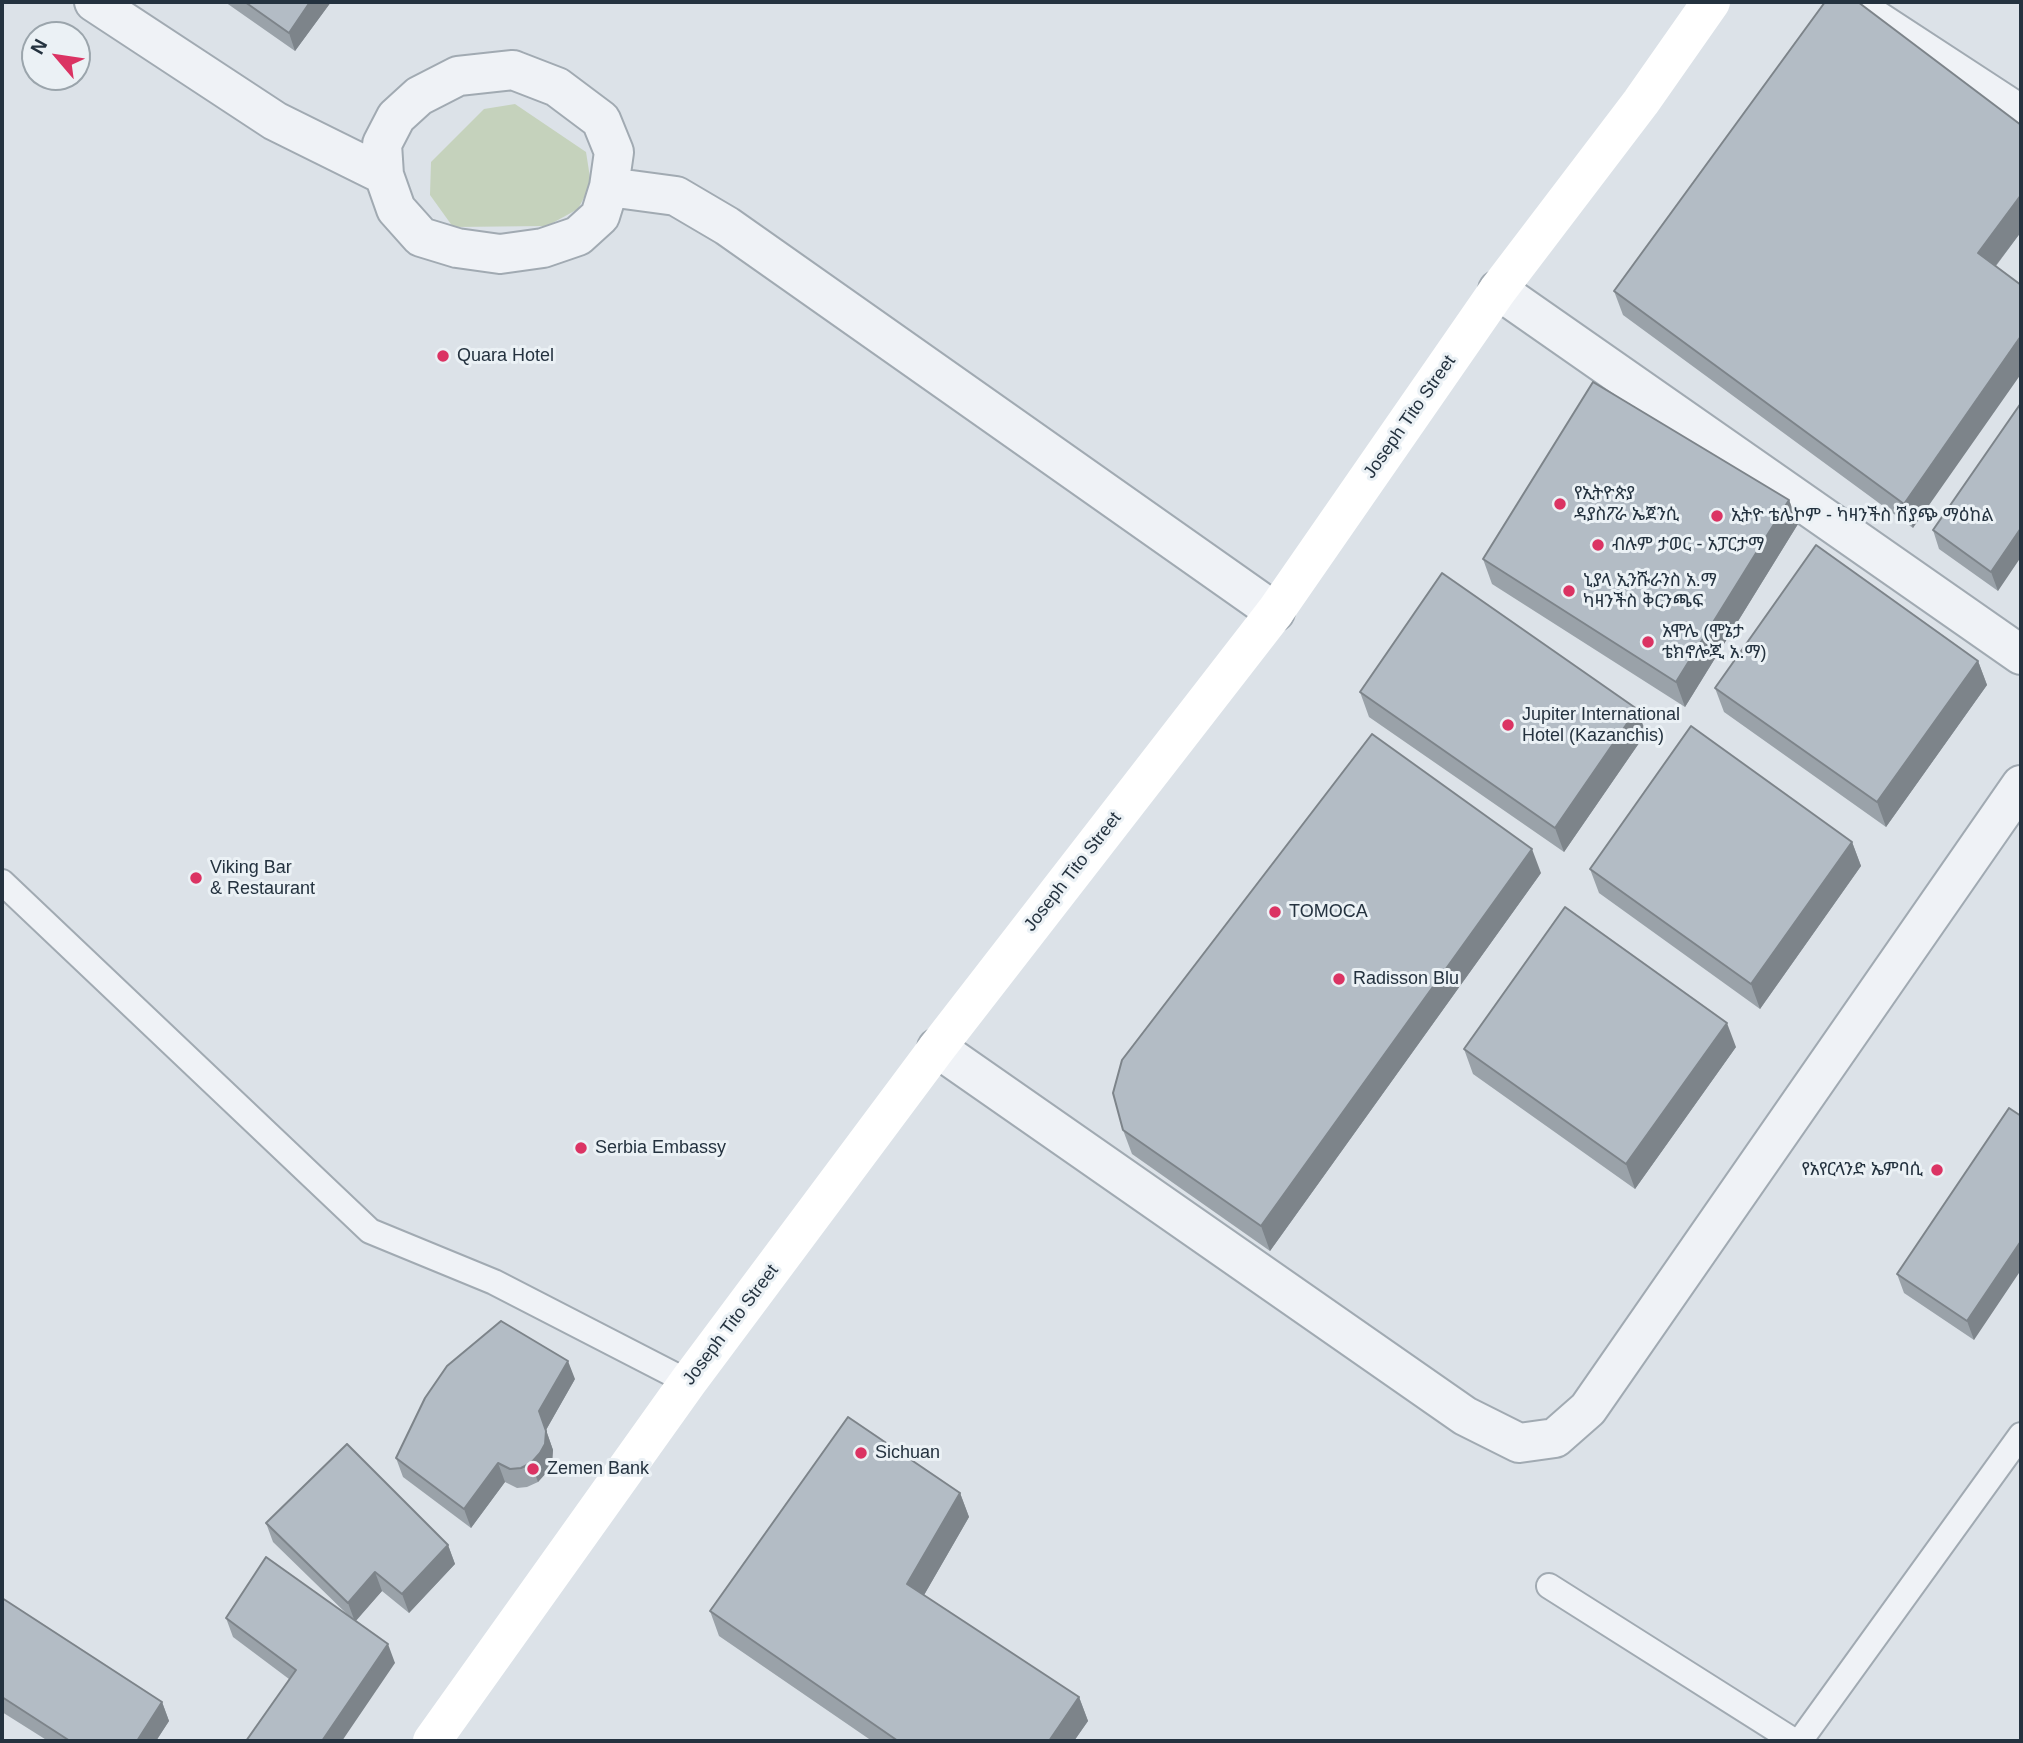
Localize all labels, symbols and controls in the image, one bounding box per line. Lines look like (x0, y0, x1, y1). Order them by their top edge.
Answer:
north arrow (21, 21, 91, 91)
text: N (26, 35, 51, 58)
place label: Quara Hotel (457, 345, 554, 367)
marker: Quara Hotel (435, 348, 451, 364)
street label: Joseph Tito Street (1359, 351, 1461, 483)
place label: የኢትዮጵያ ዳያስፖራ ኤጀንሲ (1574, 483, 1679, 526)
marker: የኢትዮጵያ ዳያስፖራ ኤጀንሲ (1552, 496, 1568, 512)
place label: ኢትዮ ቴሌኮም - ካዛንችስ ሽያጭ ማዕከል (1731, 505, 1993, 527)
marker: ኢትዮ ቴሌኮም - ካዛንችስ ሽያጭ ማዕከል (1709, 508, 1725, 524)
place label: ብሉም ታወር - አፓርታማ (1612, 534, 1764, 556)
marker: ብሉም ታወር - አፓርታማ (1590, 537, 1606, 553)
place label: ኒያላ ኢንሹራንስ አ.ማ ካዛንችስ ቅርንጫፍ (1583, 570, 1717, 612)
marker: ኒያላ ኢንሹራንስ አ.ማ ካዛንችስ ቅርንጫፍ (1561, 583, 1577, 599)
place label: አሞሌ (ሞኔታ ቴክኖሎጂ አ.ማ) (1662, 621, 1766, 664)
marker: አሞሌ (ሞኔታ ቴክኖሎጂ አ.ማ) (1640, 634, 1656, 650)
place label: Jupiter International Hotel (Kazanchis) (1522, 704, 1680, 746)
marker: Jupiter International Hotel (Kazanchis) (1500, 717, 1516, 733)
street label: Joseph Tito Street (1020, 808, 1126, 936)
place label: Viking Bar & Restaurant (210, 857, 315, 900)
marker: Viking Bar & Restaurant (188, 870, 204, 886)
place label: TOMOCA (1289, 901, 1368, 923)
marker: TOMOCA (1267, 904, 1283, 920)
place label: Radisson Blu (1353, 968, 1459, 990)
marker: Radisson Blu (1331, 971, 1347, 987)
place label: Serbia Embassy (595, 1137, 726, 1159)
marker: Serbia Embassy (573, 1140, 589, 1156)
place label: የአየርላንድ ኤምባሲ (1801, 1159, 1923, 1181)
marker: የአየርላንድ ኤምባሲ (1929, 1162, 1945, 1178)
street label: Joseph Tito Street (679, 1260, 783, 1390)
place label: Sichuan (875, 1442, 940, 1464)
marker: Sichuan (853, 1445, 869, 1461)
place label: Zemen Bank (547, 1458, 649, 1480)
marker: Zemen Bank (525, 1461, 541, 1477)

